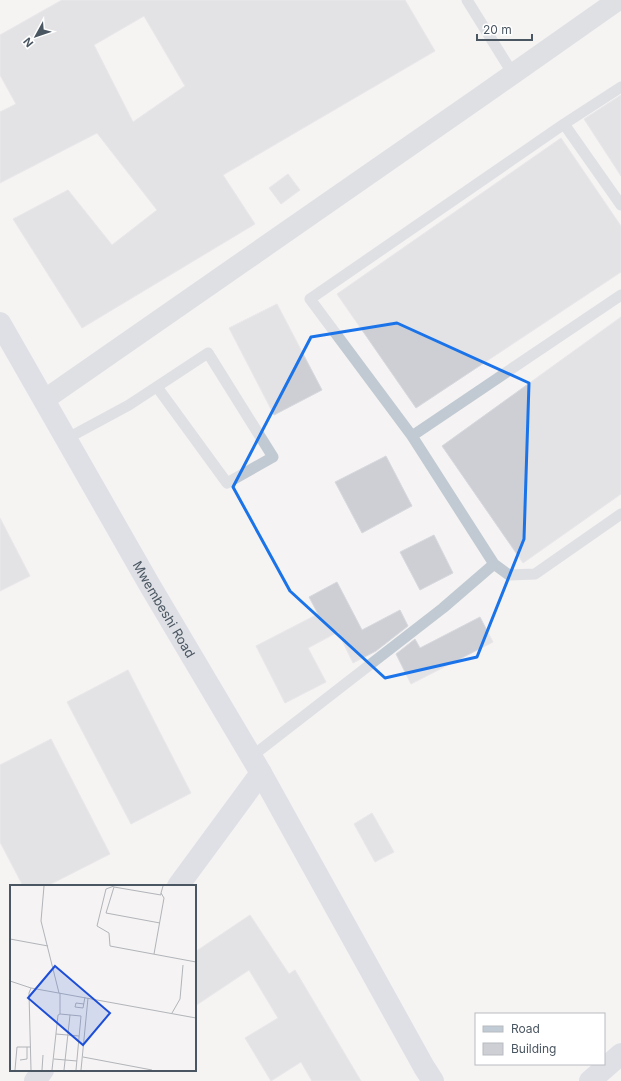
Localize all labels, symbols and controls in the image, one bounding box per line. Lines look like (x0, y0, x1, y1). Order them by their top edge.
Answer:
north arrow (16, 16, 56, 56)
scale bar (477, 16, 532, 42)
text: 20 m (483, 22, 512, 37)
text: N (20, 35, 36, 50)
street label: Mwembeshi Road (130, 558, 199, 661)
inset map (10, 885, 196, 1071)
legend (475, 1013, 605, 1065)
text: Road (511, 1021, 540, 1036)
text: Building (511, 1041, 556, 1056)

